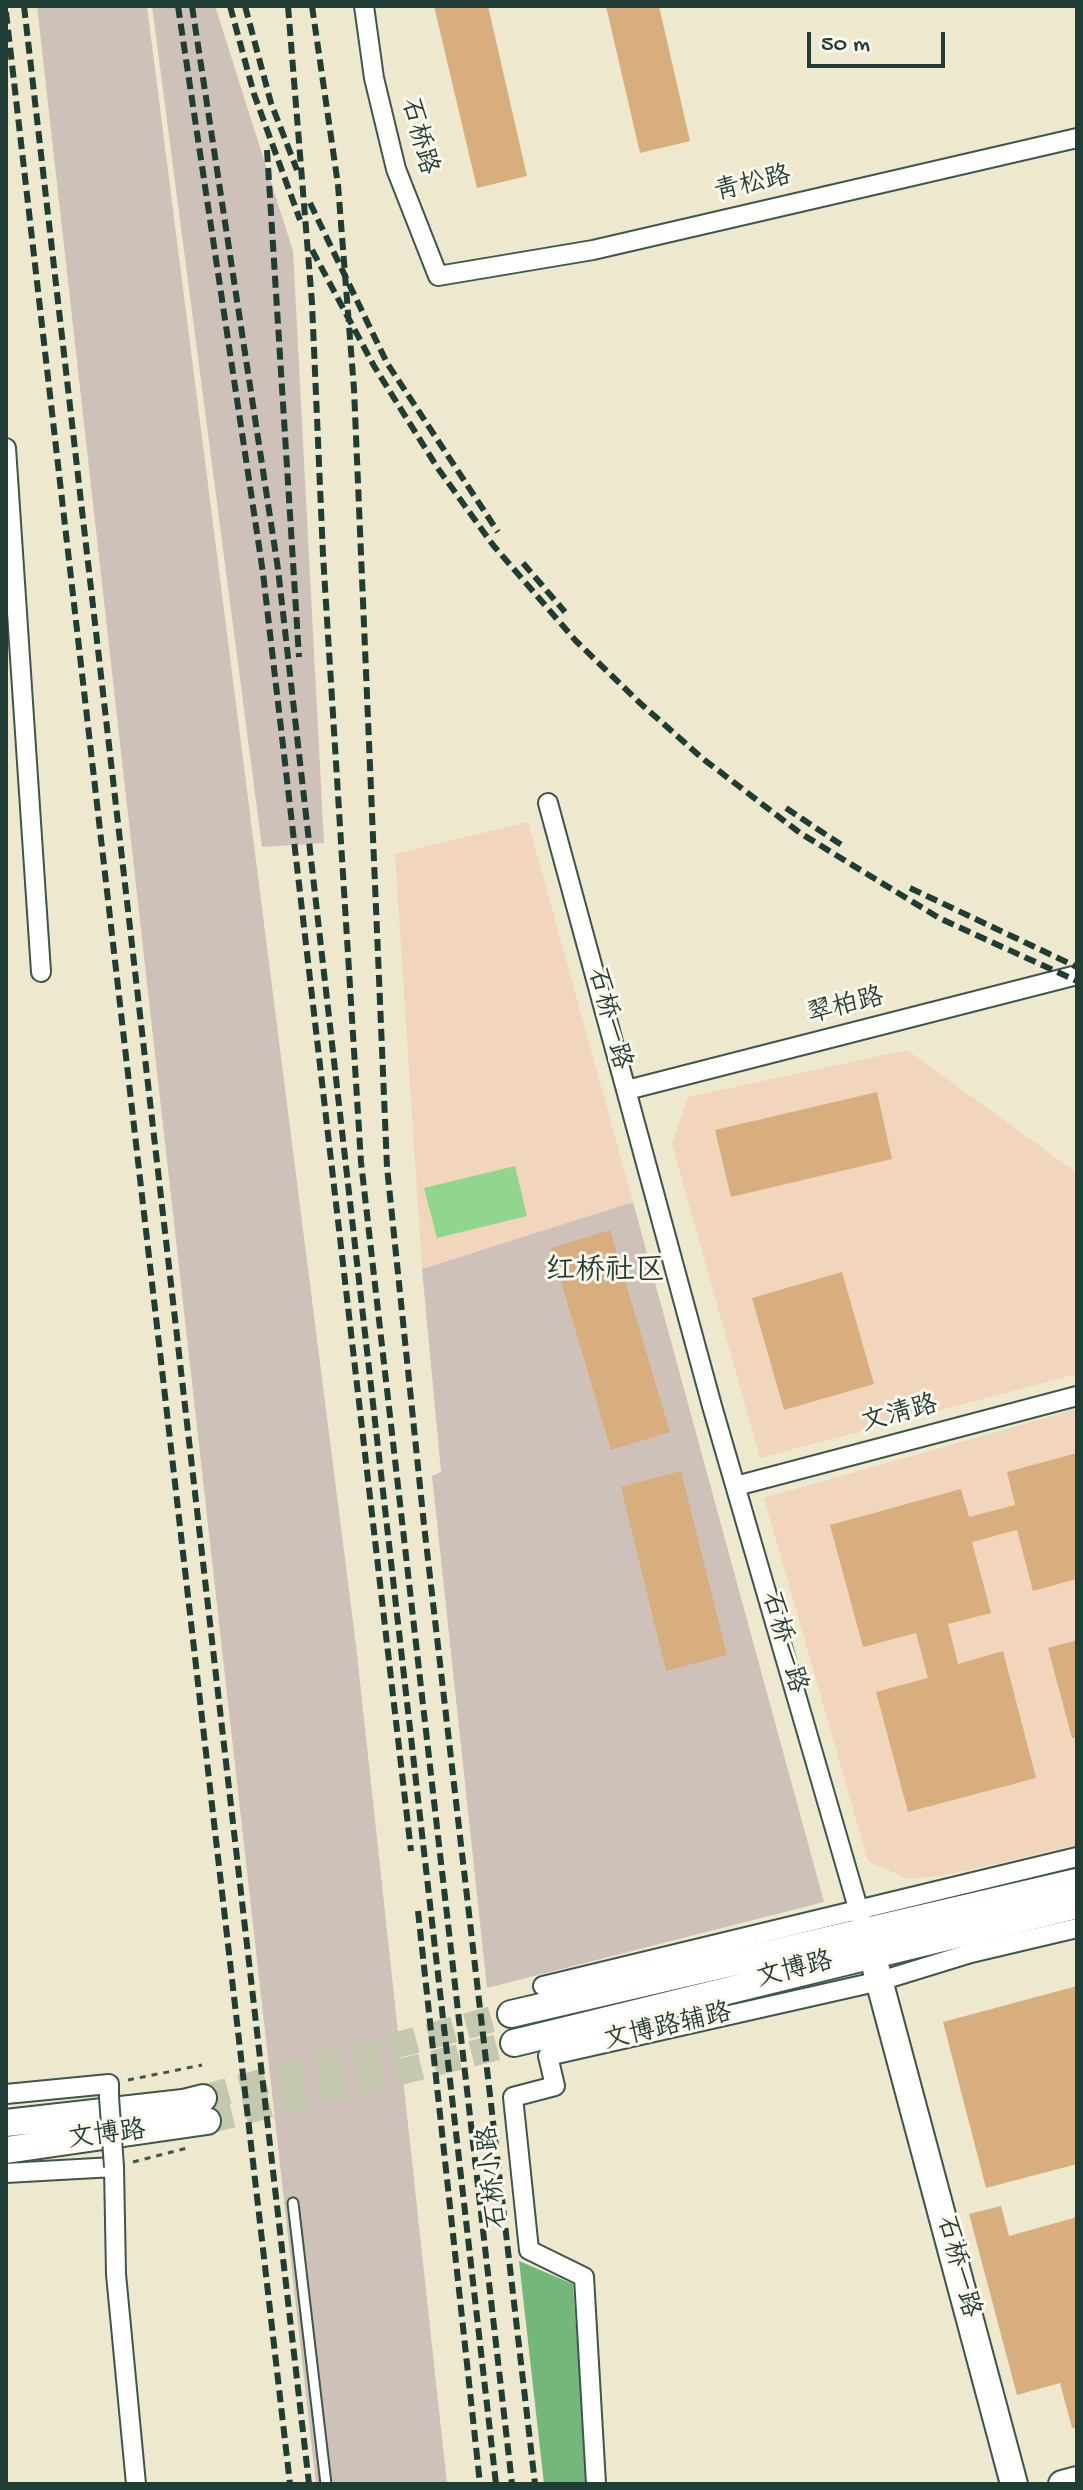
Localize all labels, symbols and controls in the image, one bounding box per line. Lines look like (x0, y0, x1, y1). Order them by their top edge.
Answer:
scale bar (811, 16, 949, 66)
text: 50 m (821, 31, 870, 60)
street label: 石桥路 (392, 95, 442, 179)
street label: 青松路 (711, 162, 795, 210)
street label: 石桥一路 (578, 965, 636, 1073)
street label: 翠柏路 (804, 983, 888, 1033)
district label: 红桥社区 (545, 1255, 665, 1291)
street label: 文清路 (858, 1391, 942, 1441)
street label: 石桥一路 (753, 1589, 811, 1697)
street label: 文博路 (753, 1947, 837, 1997)
street label: 文博路辅路 (601, 1999, 735, 2059)
street label: 文博路 (66, 2117, 148, 2157)
street label: 石桥小路 (474, 2124, 516, 2230)
street label: 石桥一路 (927, 2213, 985, 2321)

